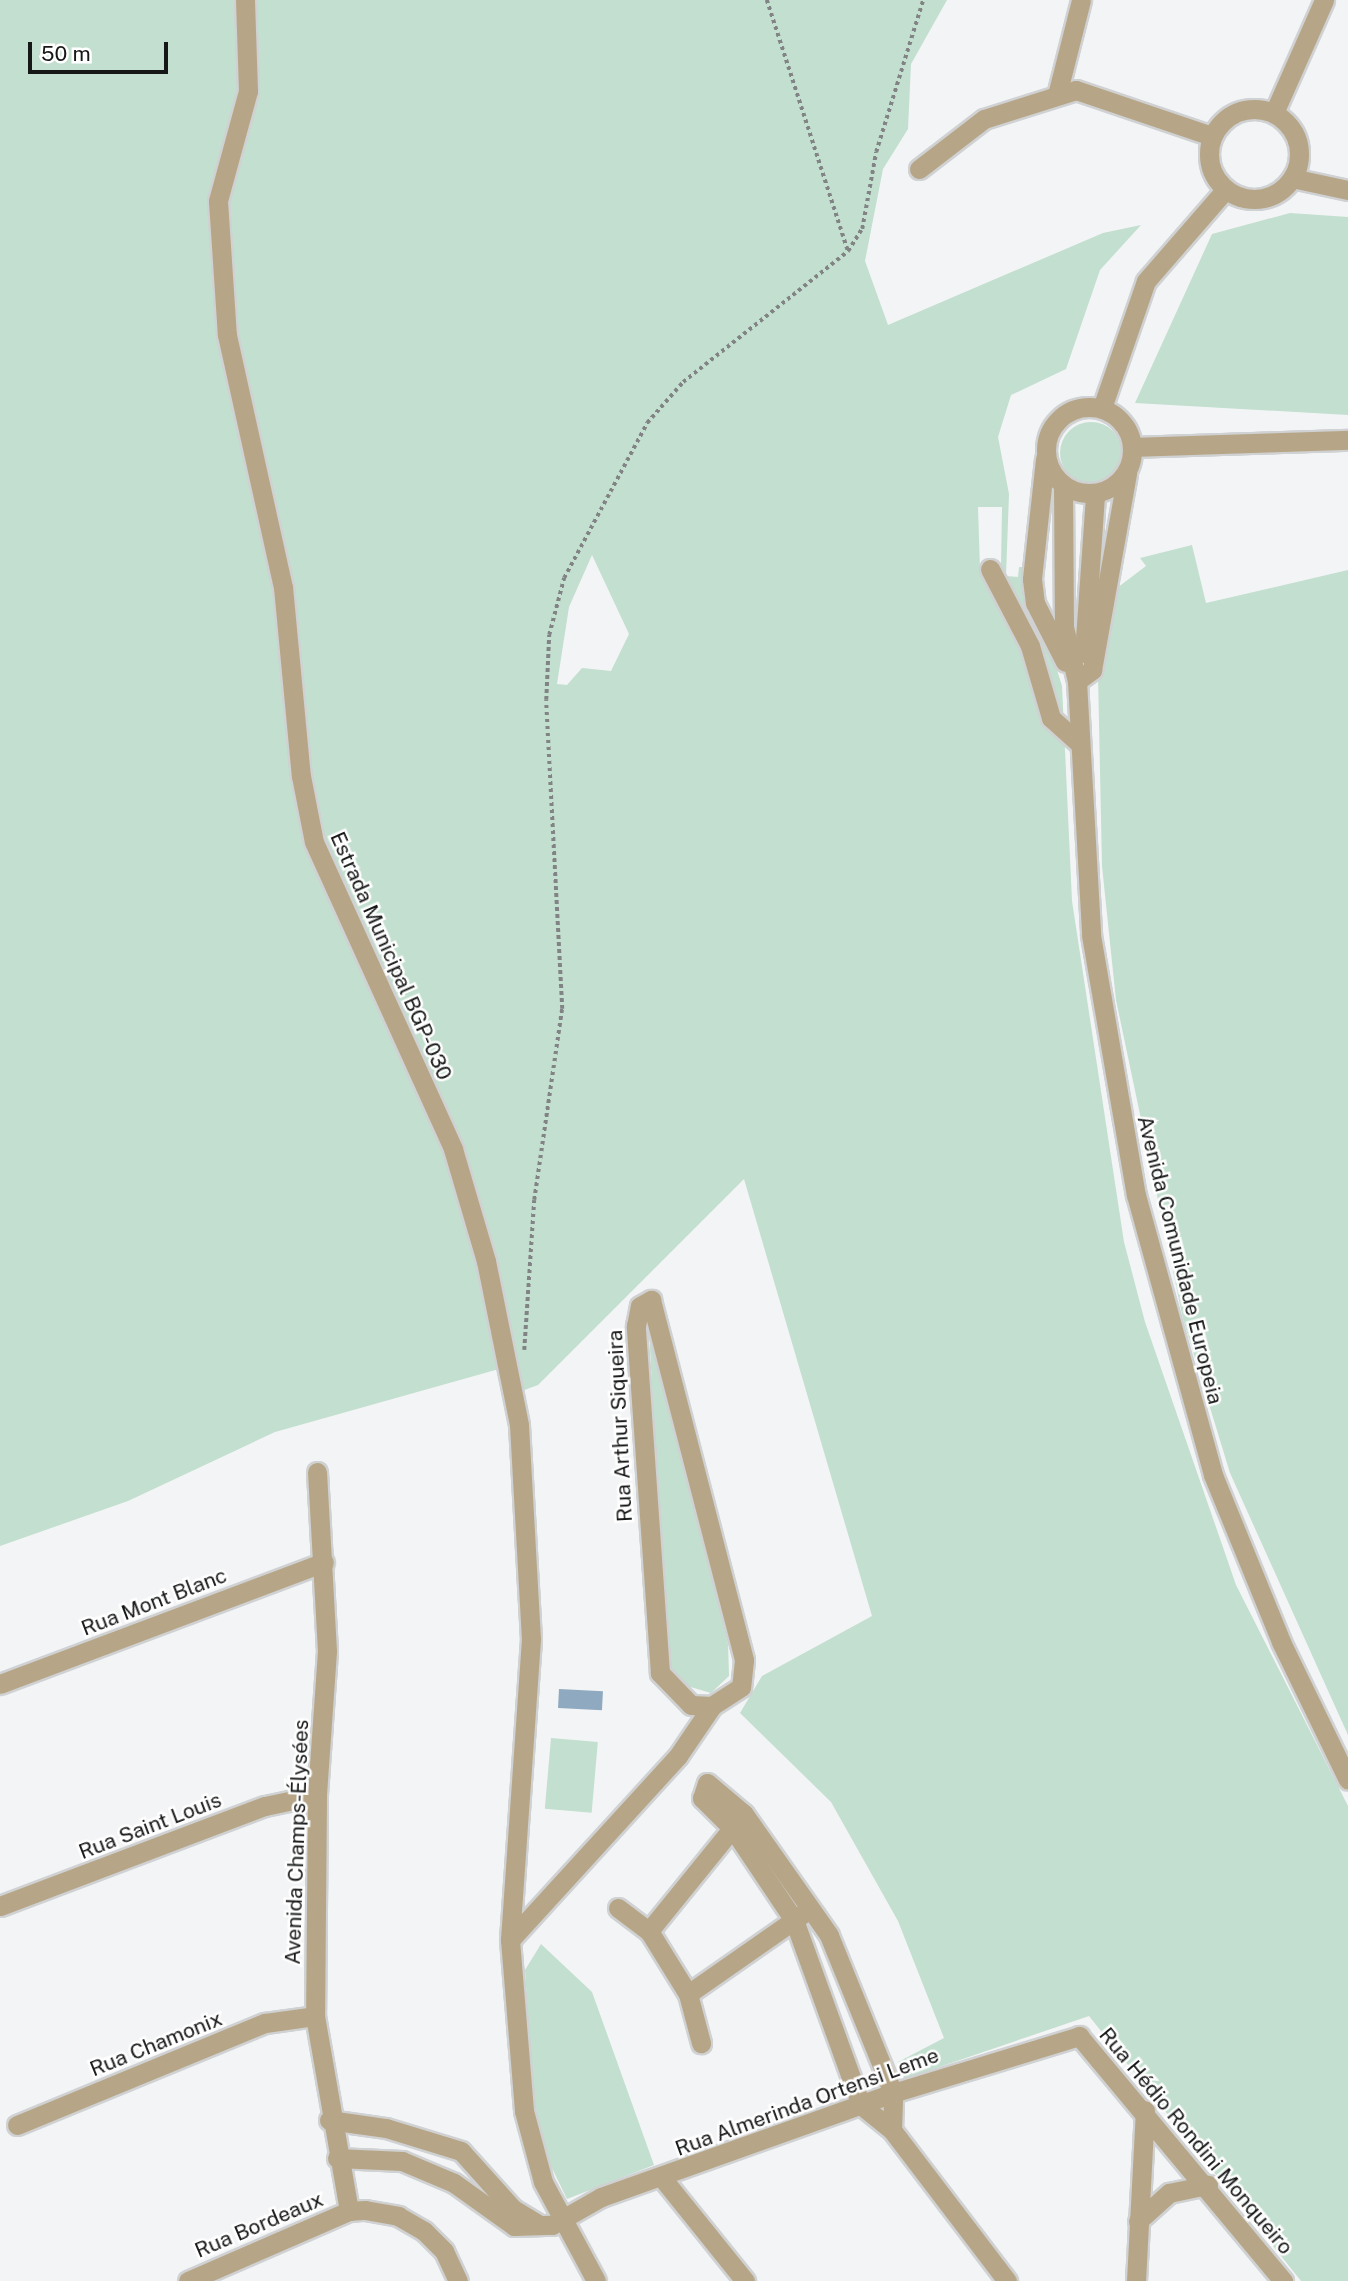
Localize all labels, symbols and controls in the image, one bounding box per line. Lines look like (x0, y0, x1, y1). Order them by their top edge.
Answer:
scale bar (32, 28, 172, 72)
text: 50 m (41, 41, 91, 66)
street label: Estrada Municipal BGP-030 (325, 828, 457, 1084)
street label: Avenida Comunidade Europeia (1132, 1113, 1228, 1407)
street label: Rua Arthur Siqueira (602, 1329, 638, 1523)
street label: Rua Mont Blanc (78, 1563, 230, 1641)
street label: Avenida Champs-Élysées (280, 1719, 314, 1965)
street label: Rua Saint Louis (75, 1787, 225, 1865)
street label: Rua Chamonix (86, 2006, 226, 2082)
street label: Rua Hédio Rondini Monqueiro (1094, 2023, 1298, 2259)
street label: Rua Almerinda Ortensi Leme (672, 2043, 942, 2161)
street label: Rua Bordeaux (191, 2187, 327, 2263)

